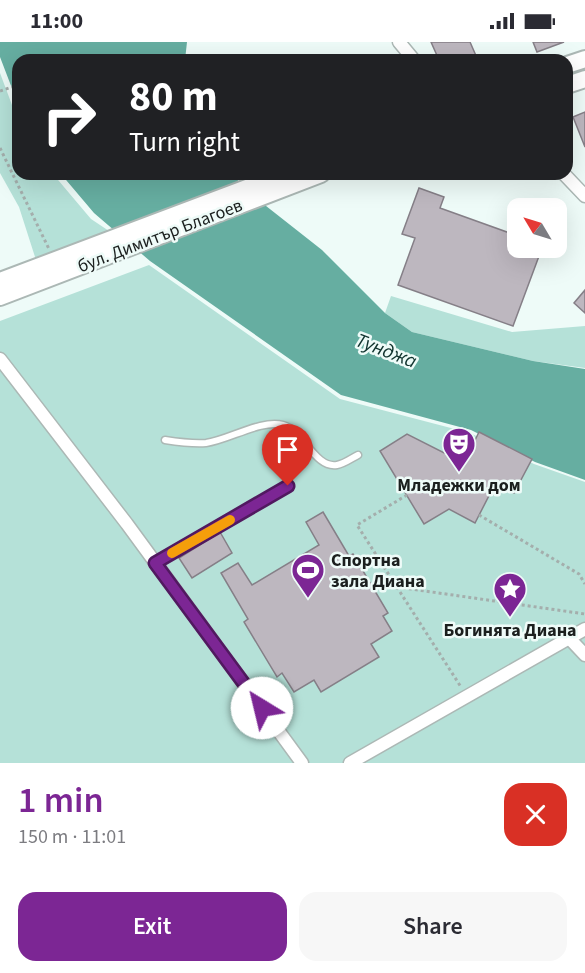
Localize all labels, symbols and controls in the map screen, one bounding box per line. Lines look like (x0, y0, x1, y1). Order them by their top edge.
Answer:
text: 11:00 (30, 5, 83, 37)
text: 80 m (129, 67, 218, 127)
icon: right (30, 78, 108, 156)
text: Turn right (129, 123, 240, 162)
street label: бул. Димитър Благоев (74, 193, 246, 279)
north arrow (507, 198, 567, 258)
map controls (507, 198, 567, 258)
water label: Тунджа (351, 327, 421, 376)
pin (262, 424, 313, 486)
theatre icon: Младежки дом (441, 426, 477, 473)
icon: arrive (271, 433, 304, 466)
place label: Младежки дом (397, 473, 521, 498)
place label: Спортна зала Диана (331, 548, 425, 594)
sports icon: Спортна зала Диана (290, 552, 326, 599)
place icon: Богинята Диана (492, 571, 528, 618)
place label: Богинята Диана (443, 618, 577, 643)
position arrow (230, 676, 294, 740)
text: 1 min (18, 775, 104, 826)
button: close (504, 783, 567, 846)
text: 150 m · 11:01 (18, 823, 126, 851)
button: Exit (18, 892, 287, 961)
button: Share (299, 892, 567, 961)

